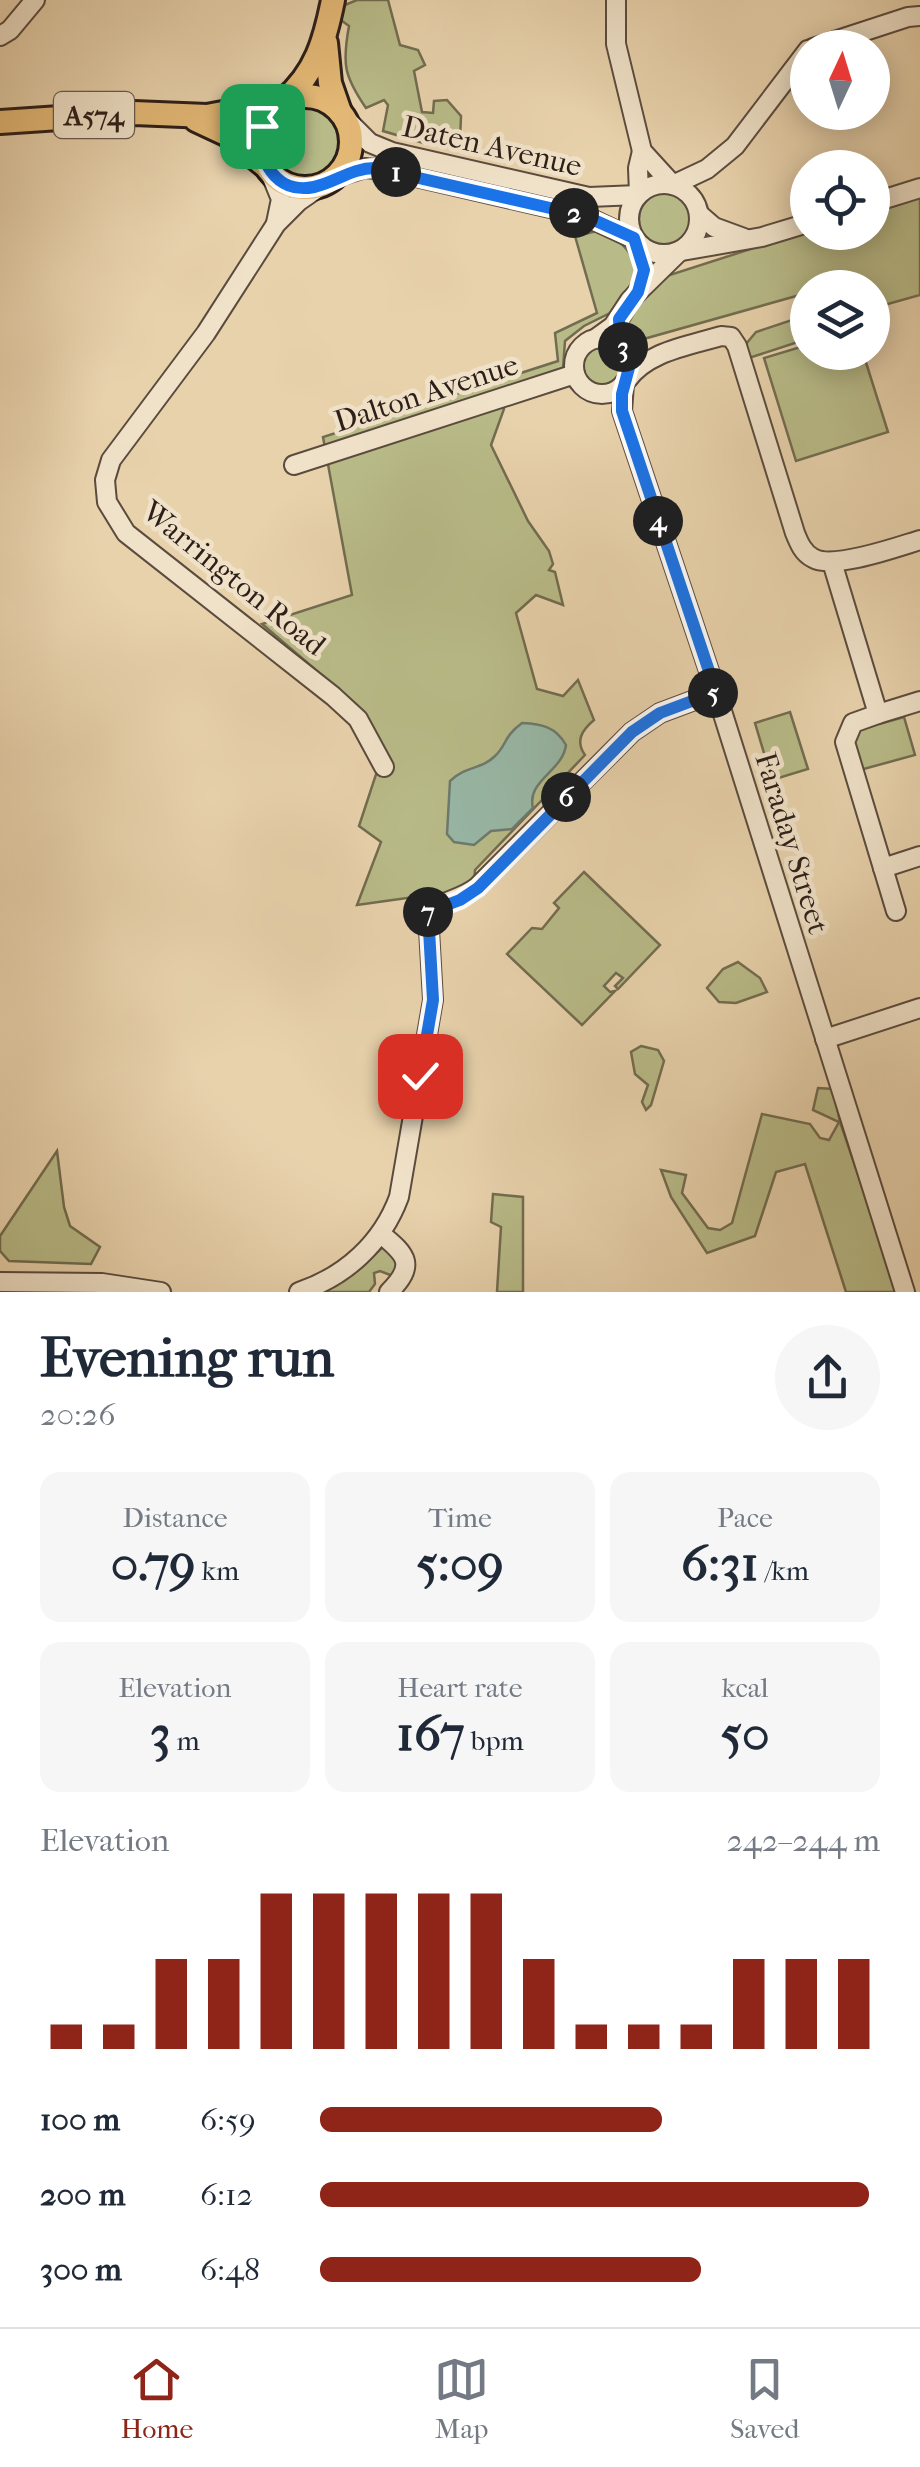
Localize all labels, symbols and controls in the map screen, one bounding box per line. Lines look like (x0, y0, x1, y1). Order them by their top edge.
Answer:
north arrow (790, 30, 890, 130)
map controls (790, 30, 890, 370)
pin (220, 84, 305, 169)
road number: A574 (54, 92, 134, 138)
icon: arrive (235, 99, 290, 154)
street label: Daten Avenue (399, 109, 585, 184)
pin: 1 (371, 147, 421, 197)
button: locate (790, 150, 890, 250)
text: 1 (391, 155, 401, 188)
pin: 2 (549, 188, 599, 238)
text: 2 (567, 196, 581, 229)
button: layers (790, 270, 890, 370)
pin: 3 (598, 322, 648, 372)
text: 3 (617, 330, 629, 363)
street label: Dalton Avenue (330, 347, 523, 440)
street label: Warrington Road (134, 493, 333, 663)
pin: 4 (633, 496, 683, 546)
text: 4 (650, 504, 666, 537)
pin: 5 (688, 668, 738, 718)
text: 5 (707, 676, 719, 709)
street label: Faraday Street (747, 748, 836, 938)
pin: 6 (541, 772, 591, 822)
text: 6 (558, 780, 574, 813)
pin: 7 (403, 887, 453, 937)
text: 7 (421, 895, 435, 928)
pin (378, 1034, 463, 1119)
icon: check (393, 1049, 448, 1104)
button: share (775, 1325, 880, 1430)
text: Evening run (40, 1326, 334, 1390)
text: 20:26 (40, 1396, 116, 1433)
text: Distance (122, 1501, 228, 1534)
text: Time (428, 1501, 492, 1534)
text: Pace (717, 1501, 773, 1534)
text: 0.79 (111, 1534, 196, 1593)
text: 5:09 (416, 1534, 504, 1593)
text: 6:31 (681, 1534, 759, 1593)
text: km (196, 1554, 239, 1587)
text: /km (759, 1554, 809, 1587)
text: Elevation (118, 1671, 232, 1704)
text: Heart rate (397, 1671, 523, 1704)
text: kcal (721, 1671, 769, 1704)
text: 3 (150, 1704, 171, 1763)
text: 167 (396, 1704, 465, 1763)
text: 50 (720, 1704, 770, 1763)
text: m (171, 1724, 200, 1757)
text: bpm (465, 1724, 524, 1757)
text: Elevation (40, 1822, 169, 1859)
text: 242–244 m (726, 1822, 880, 1859)
text: 100 m (40, 2101, 120, 2138)
text: 6:59 (200, 2101, 256, 2138)
text: 200 m (40, 2176, 125, 2213)
text: 6:12 (200, 2176, 253, 2213)
text: 300 m (40, 2251, 122, 2288)
text: 6:48 (200, 2251, 260, 2288)
tab: Home (120, 2352, 193, 2445)
tab: Map (434, 2352, 489, 2445)
tab: Saved (730, 2352, 800, 2445)

